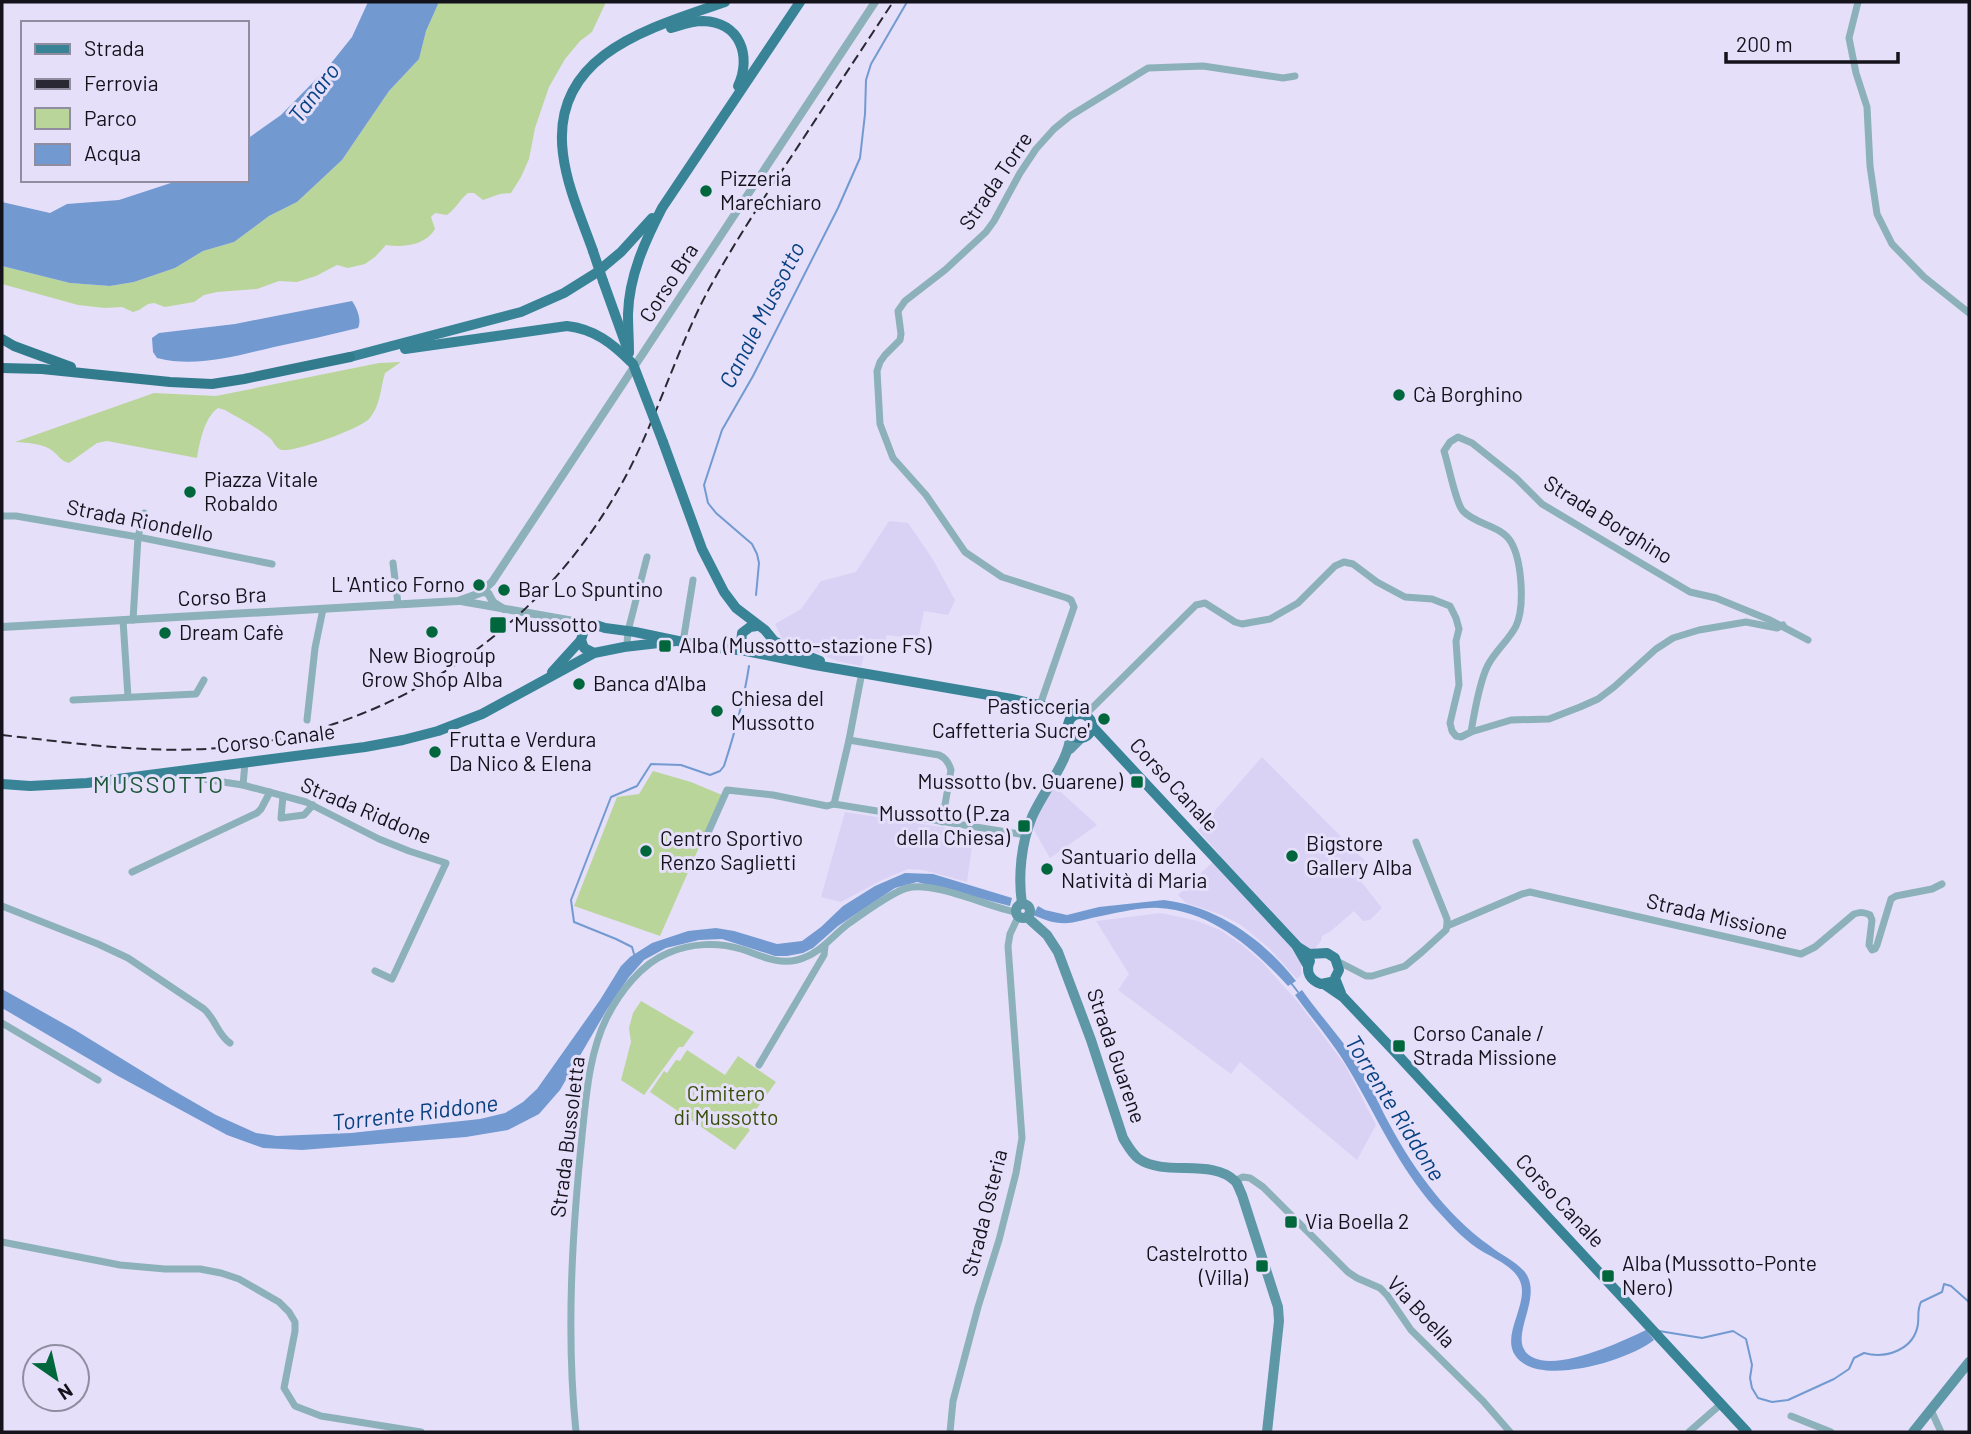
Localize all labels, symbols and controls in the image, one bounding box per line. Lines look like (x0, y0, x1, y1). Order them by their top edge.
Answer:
legend (21, 21, 248, 182)
scale bar (1726, 21, 1898, 65)
text: 200 m (1736, 31, 1793, 56)
text: Strada (84, 35, 144, 60)
water label: Tanaro (282, 57, 345, 128)
text: Ferrovia (84, 70, 159, 95)
text: Parco (84, 105, 137, 130)
street label: Strada Torre (953, 126, 1037, 234)
text: Acqua (84, 140, 141, 165)
place label: Pizzeria Marechiaro (720, 165, 822, 214)
marker: Pizzeria Marechiaro (698, 183, 714, 199)
water label: Canale Mussotto (712, 237, 810, 392)
street label: Corso Bra (633, 238, 702, 326)
place label: Cà Borghino (1413, 381, 1523, 406)
marker: Cà Borghino (1391, 387, 1407, 403)
place label: Piazza Vitale Robaldo (204, 466, 318, 515)
street label: Strada Borghino (1540, 469, 1678, 568)
marker: Piazza Vitale Robaldo (182, 484, 198, 500)
street label: Strada Riondello (65, 493, 216, 546)
place label: L 'Antico Forno (331, 571, 465, 596)
place label: Bar Lo Spuntino (518, 576, 663, 601)
marker: L 'Antico Forno (471, 577, 487, 593)
street label: Corso Bra (177, 581, 267, 610)
marker: Bar Lo Spuntino (496, 582, 512, 598)
place label: Mussotto (514, 611, 598, 636)
marker: Mussotto (488, 615, 508, 635)
place label: Dream Cafè (179, 619, 284, 644)
marker: New Biogroup Grow Shop Alba (424, 624, 440, 640)
marker: Dream Cafè (157, 625, 173, 641)
place label: Alba (Mussotto-stazione FS) (679, 632, 932, 657)
marker: Alba (Mussotto-stazione FS) (657, 638, 673, 654)
place label: New Biogroup Grow Shop Alba (361, 642, 503, 691)
place label: Banca d'Alba (593, 670, 707, 695)
marker: Banca d'Alba (571, 676, 587, 692)
place label: Chiesa del Mussotto (731, 685, 824, 734)
place label: Pasticceria Caffetteria Sucre' (932, 693, 1090, 742)
marker: Chiesa del Mussotto (709, 703, 725, 719)
marker: Pasticceria Caffetteria Sucre' (1096, 711, 1112, 727)
street label: Corso Canale (215, 718, 336, 757)
place label: Frutta e Verdura Da Nico & Elena (449, 726, 596, 775)
street label: Corso Canale (1125, 732, 1225, 836)
marker: Frutta e Verdura Da Nico & Elena (427, 744, 443, 760)
place label: Mussotto (bv. Guarene) (918, 768, 1124, 793)
district label: MUSSOTTO (93, 769, 225, 798)
street label: Strada Riddone (297, 771, 436, 848)
marker: Mussotto (bv. Guarene) (1129, 774, 1145, 790)
place label: Mussotto (P.za della Chiesa) (879, 800, 1011, 849)
marker: Mussotto (P.za della Chiesa) (1016, 818, 1032, 834)
place label: Centro Sportivo Renzo Saglietti (660, 825, 803, 874)
place label: Bigstore Gallery Alba (1306, 830, 1412, 879)
marker: Centro Sportivo Renzo Saglietti (638, 843, 654, 859)
place label: Santuario della Natività di Maria (1061, 843, 1207, 892)
marker: Bigstore Gallery Alba (1284, 848, 1300, 864)
marker: Santuario della Natività di Maria (1039, 861, 1055, 877)
street label: Strada Missione (1644, 887, 1790, 944)
street label: Strada Guarene (1083, 985, 1152, 1126)
place label: Corso Canale / Strada Missione (1413, 1020, 1557, 1069)
water label: Torrente Riddone (1340, 1029, 1452, 1186)
marker: Corso Canale / Strada Missione (1391, 1038, 1407, 1054)
street label: Strada Bussoletta (544, 1055, 589, 1219)
park label: Cimitero di Mussotto (674, 1080, 778, 1129)
water label: Torrente Riddone (330, 1088, 499, 1136)
street label: Strada Osteria (956, 1147, 1011, 1279)
street label: Corso Canale (1511, 1148, 1611, 1252)
place label: Via Boella 2 (1305, 1208, 1409, 1233)
marker: Via Boella 2 (1283, 1214, 1299, 1230)
place label: Castelrotto (Villa) (1146, 1240, 1249, 1289)
place label: Alba (Mussotto-Ponte Nero) (1622, 1250, 1817, 1299)
marker: Castelrotto (Villa) (1254, 1258, 1270, 1274)
marker: Alba (Mussotto-Ponte Nero) (1600, 1268, 1616, 1284)
street label: Via Boella (1383, 1270, 1462, 1352)
north arrow (21, 1343, 91, 1413)
text: N (54, 1379, 77, 1406)

